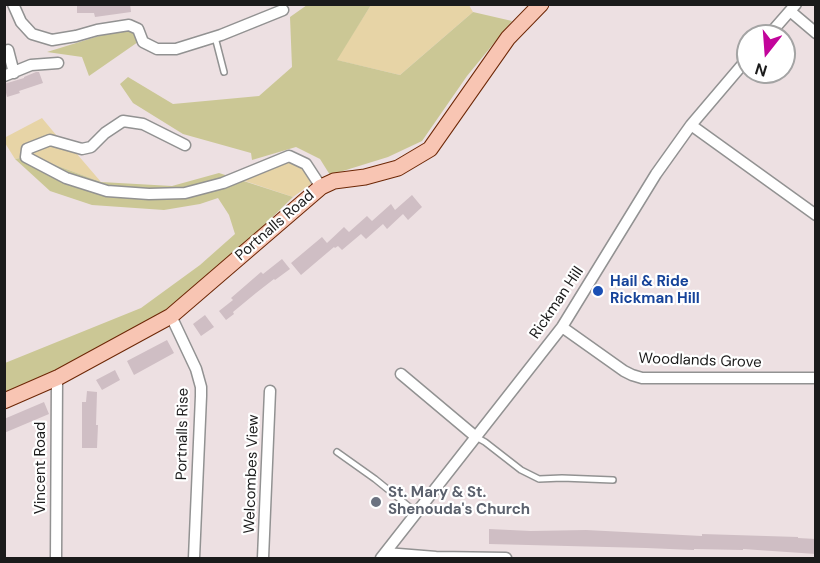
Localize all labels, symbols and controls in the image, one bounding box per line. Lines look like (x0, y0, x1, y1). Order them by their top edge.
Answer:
north arrow (736, 24, 796, 84)
text: N (753, 58, 770, 82)
street label: Portnalls Road (232, 187, 318, 265)
street label: Rickman Hill (526, 263, 588, 343)
place label: Hail & Ride Rickman Hill (610, 273, 700, 308)
marker: Hail & Ride Rickman Hill (591, 284, 605, 298)
street label: Woodlands Grove (638, 350, 762, 372)
street label: Portnalls Rise (173, 388, 193, 480)
street label: Welcombes View (241, 414, 263, 534)
street label: Vincent Road (32, 422, 50, 514)
place label: St. Mary & St. Shenouda's Church (388, 484, 530, 519)
marker: St. Mary & St. Shenouda's Church (369, 495, 383, 509)

